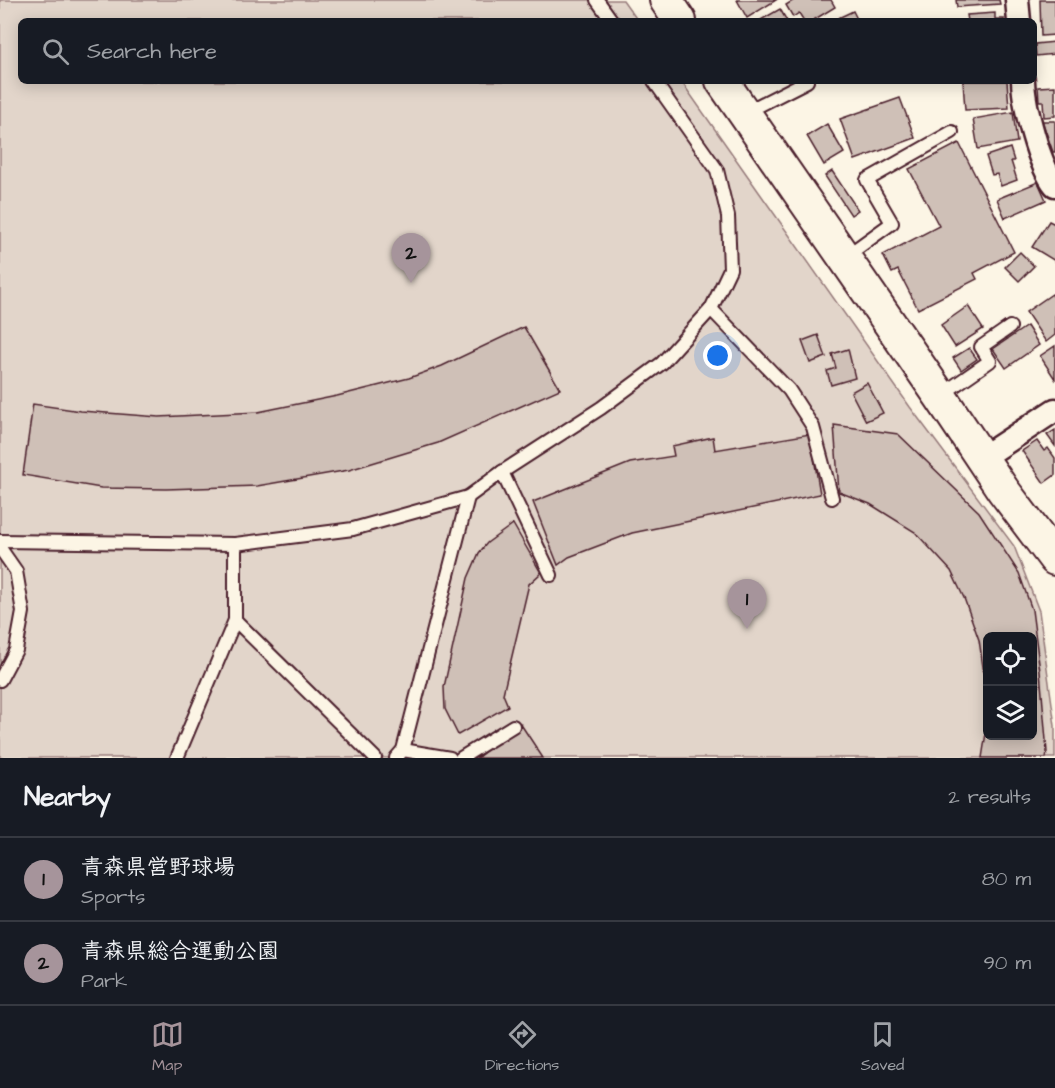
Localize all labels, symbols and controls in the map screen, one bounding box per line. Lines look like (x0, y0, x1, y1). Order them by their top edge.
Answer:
search box (18, 18, 1037, 84)
icon: search (39, 35, 72, 68)
text: Search here (87, 36, 217, 67)
pin: 2 (392, 234, 430, 283)
your location (703, 341, 732, 370)
pin: 1 (728, 580, 766, 629)
map controls (983, 632, 1037, 740)
button: locate (983, 632, 1037, 686)
button: layers (983, 686, 1037, 740)
text: Nearby (24, 779, 111, 815)
text: 2 results (948, 783, 1031, 811)
text: 青森県営野球場 (81, 852, 235, 883)
text: 1 (42, 865, 45, 893)
text: 80 m (982, 865, 1031, 893)
text: Sports (81, 883, 145, 911)
text: 青森県総合運動公園 (81, 936, 279, 967)
text: 2 (38, 949, 49, 977)
text: 90 m (983, 949, 1031, 977)
text: Park (81, 967, 127, 995)
tab: Map (151, 1018, 184, 1076)
tab: Directions (485, 1018, 559, 1076)
tab: Saved (861, 1018, 904, 1076)

